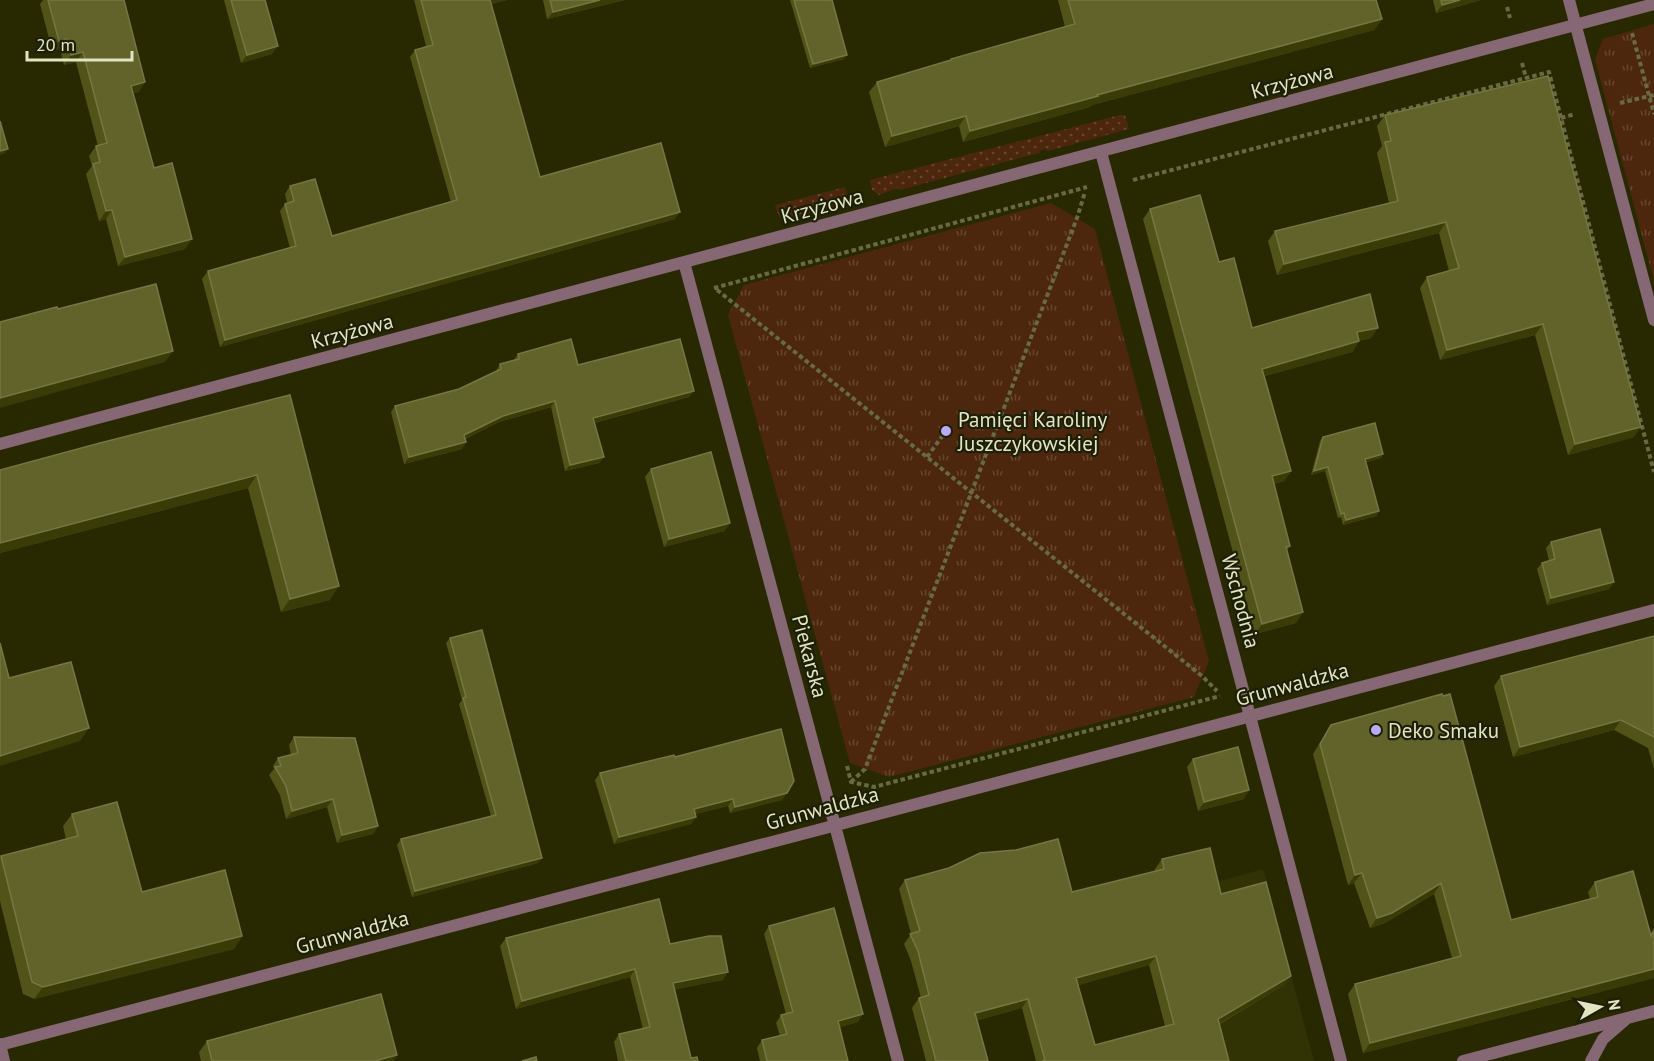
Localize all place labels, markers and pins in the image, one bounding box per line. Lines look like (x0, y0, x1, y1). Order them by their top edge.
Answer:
place label: Pamięci Karoliny Juszczykowskiej (957, 406, 1108, 457)
marker: Pamięci Karoliny Juszczykowskiej (939, 424, 953, 438)
place label: Deko Smaku (1388, 717, 1499, 744)
marker: Deko Smaku (1369, 723, 1383, 737)

